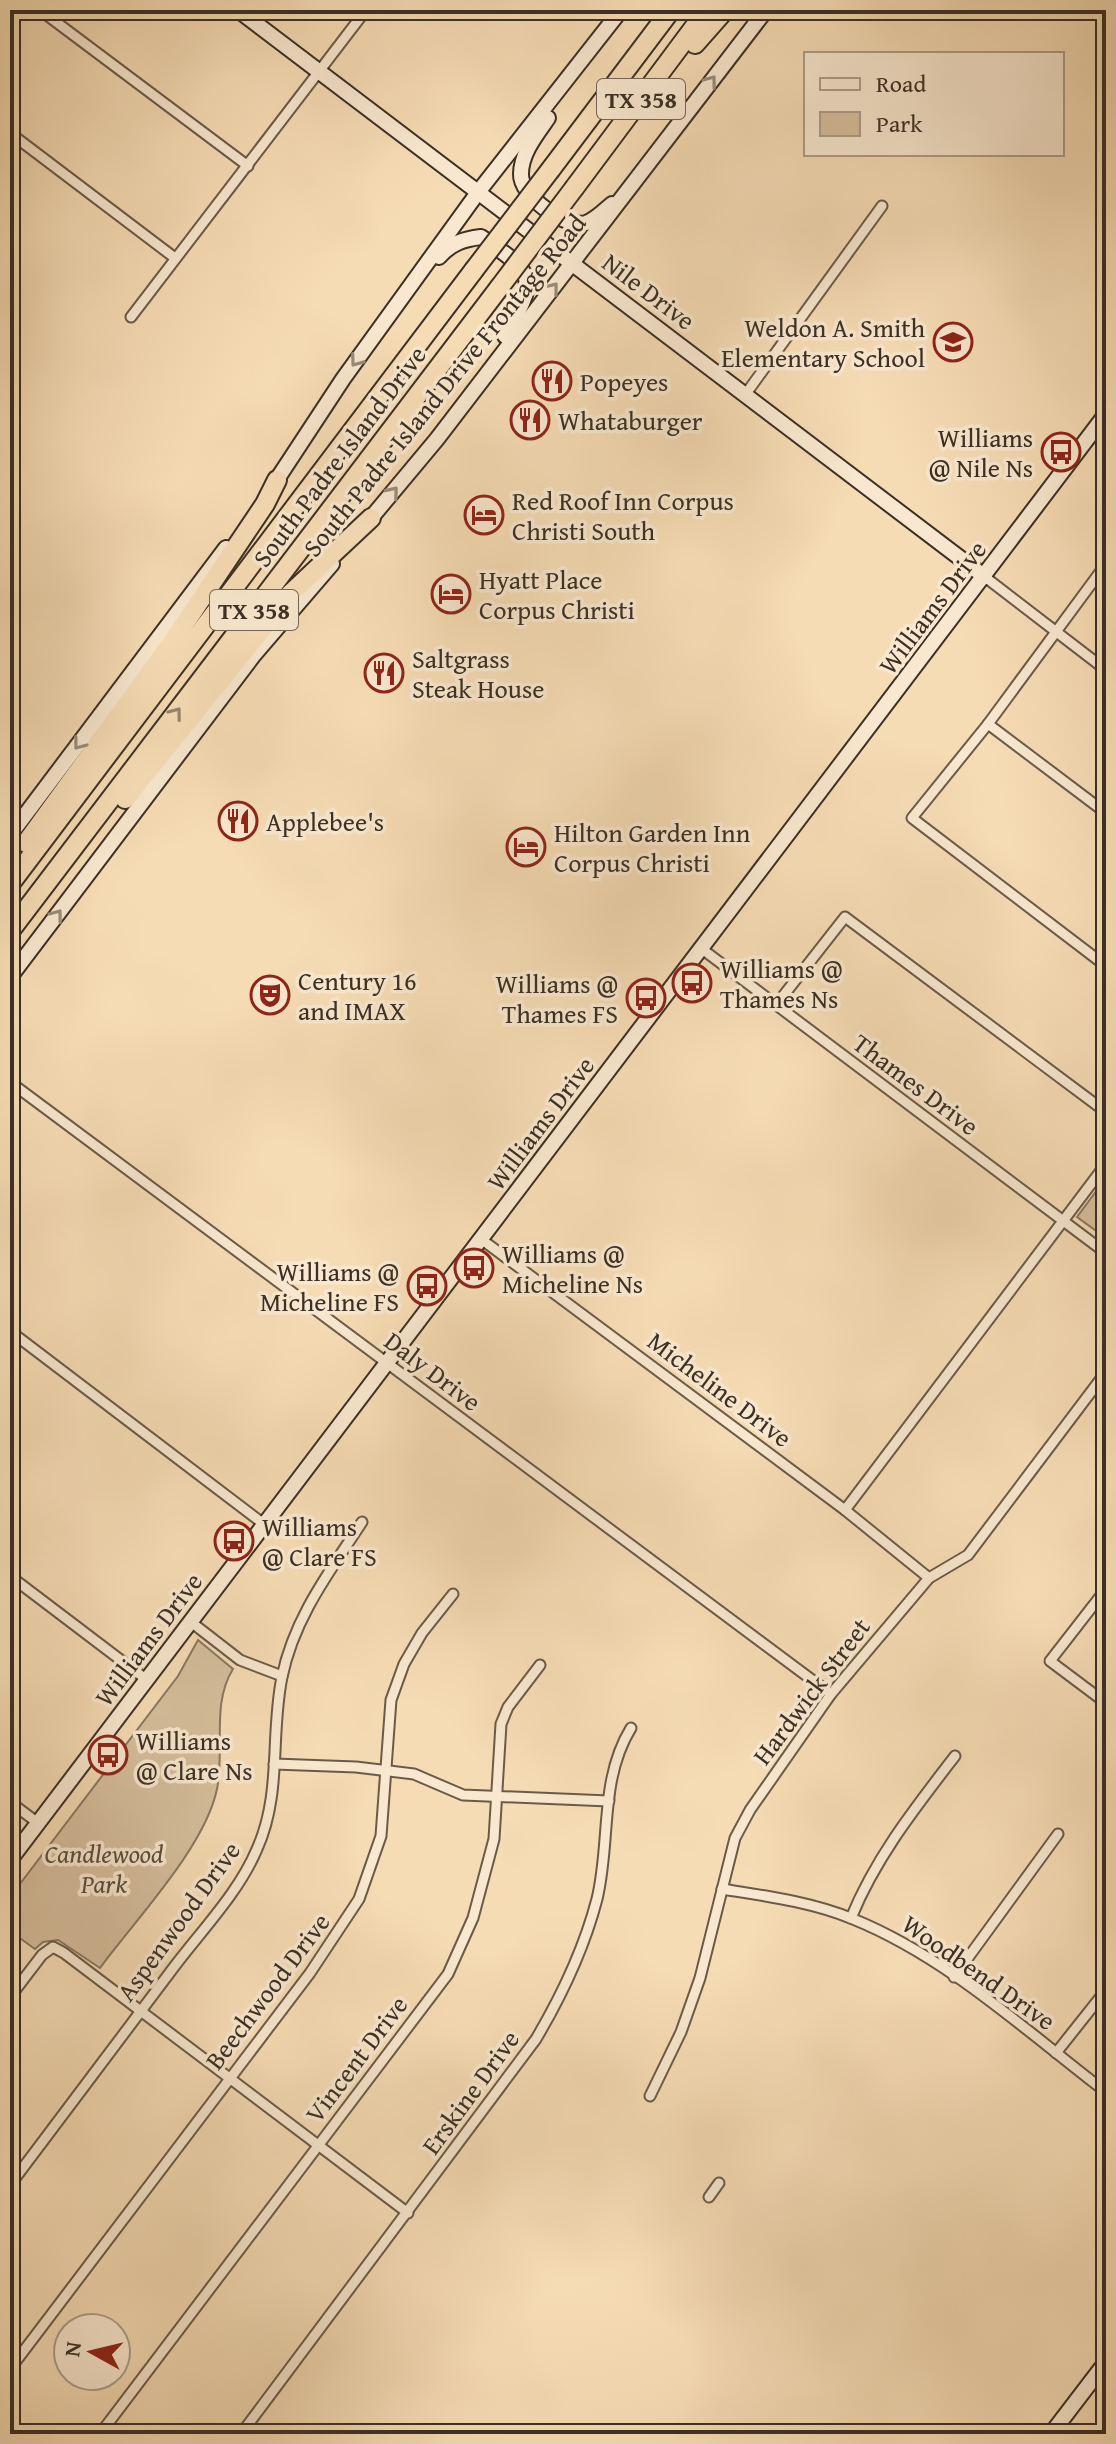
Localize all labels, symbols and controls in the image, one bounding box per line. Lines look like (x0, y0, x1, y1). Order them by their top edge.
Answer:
legend (804, 52, 1064, 156)
text: Road (876, 66, 926, 101)
one-way arrow (702, 75, 716, 90)
road number: TX 358 (597, 79, 685, 119)
text: Park (876, 106, 923, 141)
street label: South Padre Island Drive Frontage Road (296, 207, 592, 563)
street label: Nile Drive (594, 243, 704, 339)
one-way arrow (543, 283, 558, 297)
place label: Weldon A. Smith Elementary School (721, 308, 925, 377)
school or university icon: Weldon A. Smith Elementary School (932, 321, 974, 363)
street label: South Padre Island Drive (246, 339, 432, 573)
one-way arrow (351, 352, 366, 366)
restaurant icon: Popeyes (531, 360, 573, 402)
place label: Popeyes (580, 362, 668, 401)
restaurant icon: Whataburger (509, 399, 551, 441)
place label: Whataburger (558, 401, 703, 440)
place label: Williams @ Nile Ns (929, 418, 1033, 487)
bus stop icon: Williams @ Nile Ns (1040, 431, 1082, 473)
place label: Red Roof Inn Corpus Christi South (512, 481, 734, 550)
one-way arrow (383, 487, 398, 502)
hotel icon: Red Roof Inn Corpus Christi South (463, 494, 505, 536)
street label: Williams Drive (869, 532, 995, 682)
place label: Hyatt Place Corpus Christi (479, 560, 635, 629)
hotel icon: Hyatt Place Corpus Christi (430, 573, 472, 615)
road number: TX 358 (210, 590, 298, 630)
place label: Saltgrass Steak House (412, 639, 544, 708)
restaurant icon: Saltgrass Steak House (363, 652, 405, 694)
one-way arrow (166, 707, 180, 722)
one-way arrow (74, 735, 88, 750)
restaurant icon: Applebee's (217, 800, 259, 842)
place label: Applebee's (266, 802, 384, 841)
place label: Hilton Garden Inn Corpus Christi (554, 813, 751, 882)
hotel icon: Hilton Garden Inn Corpus Christi (505, 826, 547, 868)
one-way arrow (48, 909, 62, 924)
place label: Williams @ Thames Ns (720, 949, 842, 1018)
place label: Century 16 and IMAX (298, 961, 417, 1030)
bus stop icon: Williams @ Thames Ns (671, 962, 713, 1004)
place label: Williams @ Thames FS (496, 964, 618, 1033)
theatre icon: Century 16 and IMAX (249, 974, 291, 1016)
bus stop icon: Williams @ Thames FS (625, 977, 667, 1019)
street label: Thames Drive (845, 1024, 987, 1144)
street label: Williams Drive (477, 1048, 603, 1198)
place label: Williams @ Micheline Ns (502, 1234, 643, 1303)
bus stop icon: Williams @ Micheline Ns (453, 1247, 495, 1289)
place label: Williams @ Micheline FS (260, 1252, 399, 1321)
bus stop icon: Williams @ Micheline FS (406, 1265, 448, 1307)
street label: Daly Drive (376, 1322, 490, 1420)
street label: Micheline Drive (640, 1322, 800, 1456)
place label: Williams @ Clare FS (262, 1507, 377, 1576)
bus stop icon: Williams @ Clare FS (213, 1520, 255, 1562)
street label: Williams Drive (85, 1564, 211, 1714)
street label: Hardwick Street (743, 1609, 879, 1773)
place label: Williams @ Clare Ns (136, 1721, 253, 1790)
bus stop icon: Williams @ Clare Ns (87, 1734, 129, 1776)
street label: Aspenwood Drive (107, 1833, 249, 2009)
park label: Candlewood Park (45, 1834, 163, 1903)
street label: Beechwood Drive (195, 1904, 339, 2078)
street label: Woodbend Drive (894, 1904, 1064, 2040)
street label: Vincent Drive (295, 1987, 417, 2131)
street label: Erskine Drive (411, 2022, 529, 2162)
north arrow (52, 2312, 132, 2392)
text: N (55, 2339, 89, 2359)

